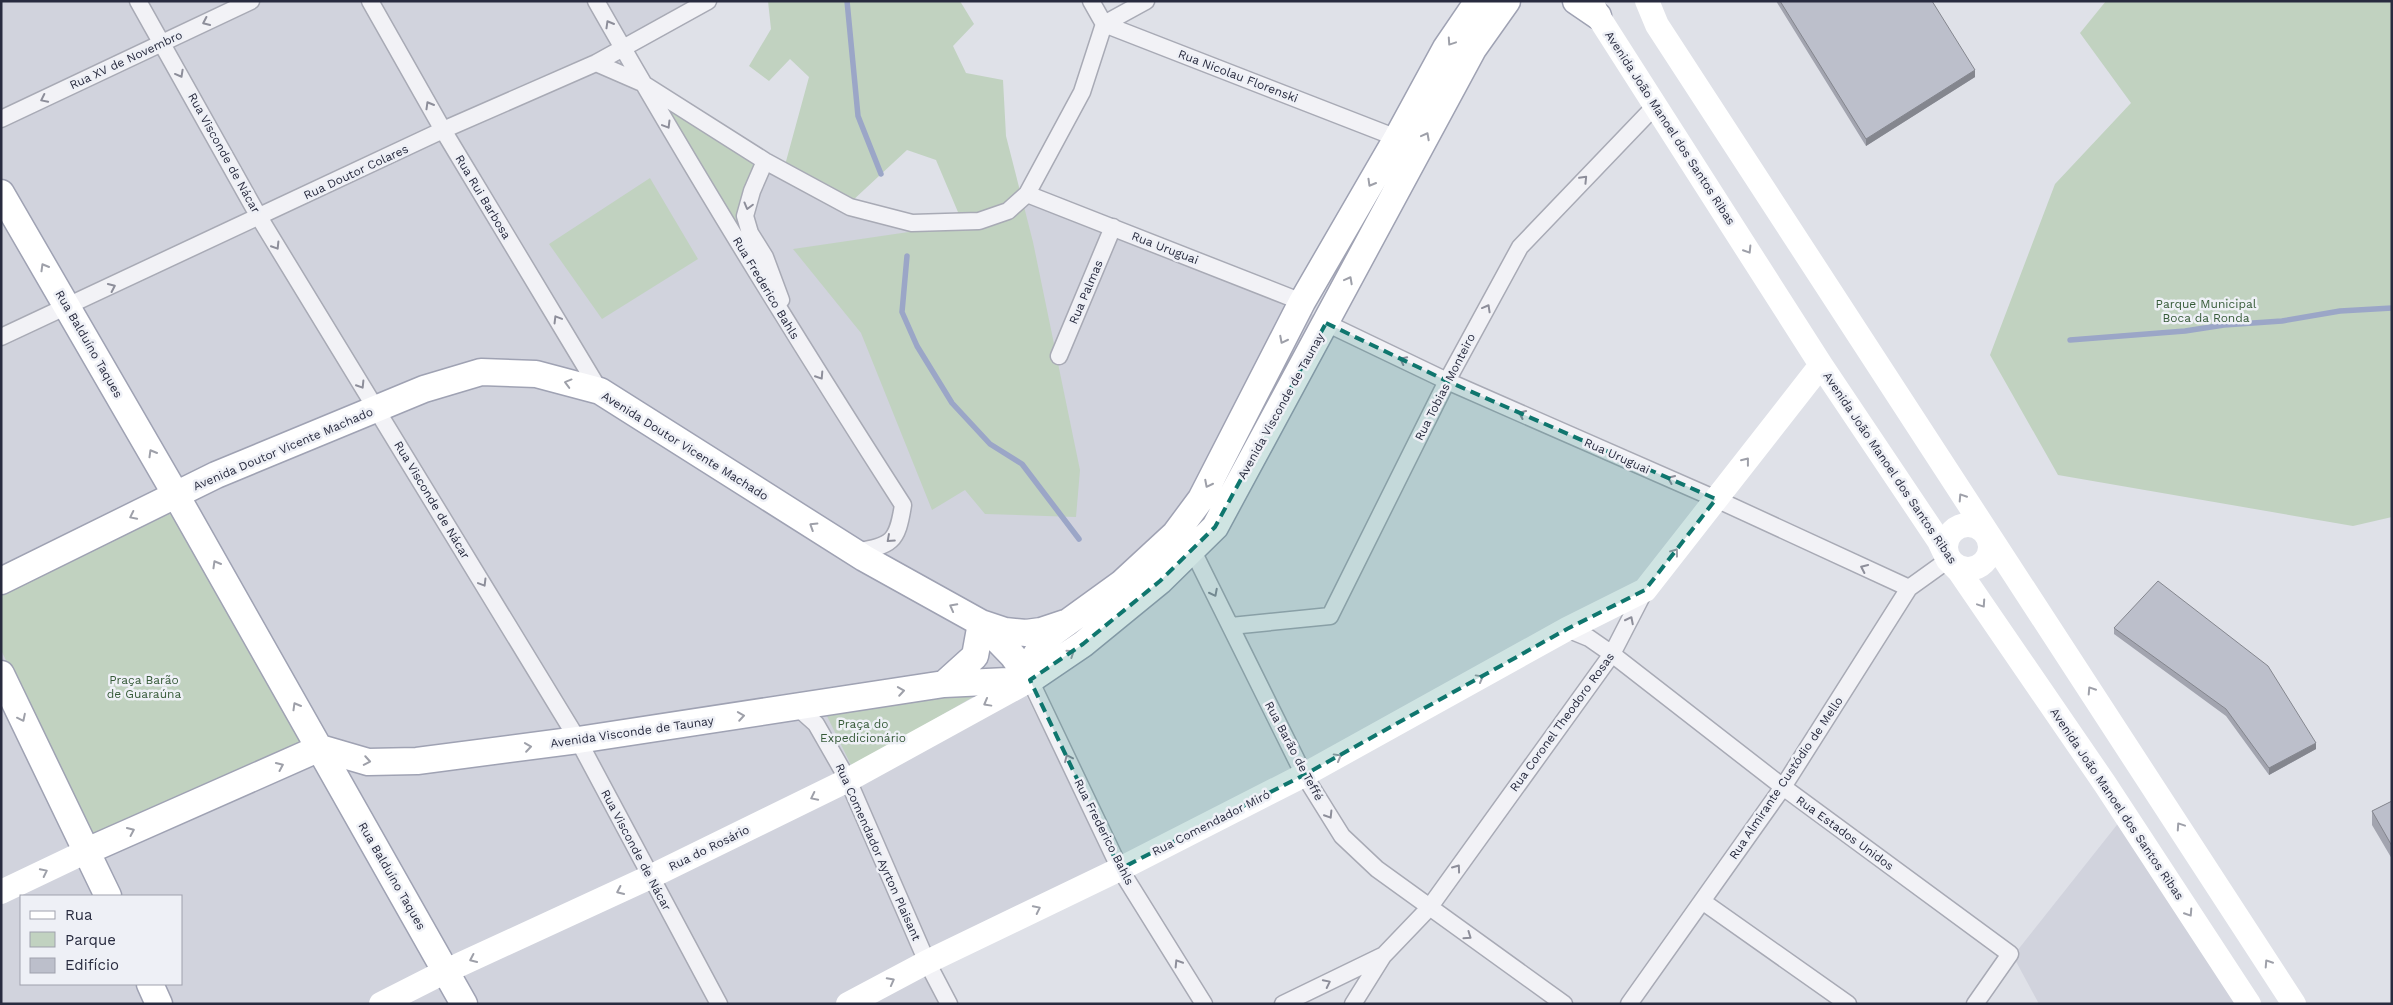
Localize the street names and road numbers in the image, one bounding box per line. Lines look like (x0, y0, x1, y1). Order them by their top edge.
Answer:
street label: Rua XV de Novembro (67, 28, 185, 92)
street label: Avenida João Manoel dos Santos Ribas (1602, 28, 1738, 228)
street label: Rua Nicolau Florenski (1176, 47, 1300, 105)
street label: Rua Visconde de Nácar (185, 91, 263, 216)
street label: Rua Doutor Colares (301, 142, 411, 202)
street label: Rua Rui Barbosa (452, 152, 514, 242)
street label: Rua Uruguai (1130, 229, 1200, 267)
street label: Rua Frederico Bahls (730, 234, 802, 342)
street label: Rua Palmas (1066, 258, 1106, 326)
street label: Rua Balduíno Taques (53, 288, 125, 400)
street label: Avenida Visconde de Taunay (1235, 330, 1327, 481)
street label: Rua Tobias Monteiro (1412, 331, 1478, 443)
street label: Avenida João Manoel dos Santos Ribas (1820, 369, 1960, 567)
street label: Avenida Doutor Vicente Machado (599, 389, 771, 503)
street label: Avenida Doutor Vicente Machado (191, 405, 375, 493)
street label: Rua Uruguai (1582, 435, 1652, 477)
street label: Rua Visconde de Nácar (391, 438, 473, 562)
street label: Rua Coronel Theodoro Rosas (1507, 650, 1617, 794)
street label: Rua Almirante Custódio de Mello (1726, 694, 1846, 862)
street label: Rua Barão de Teffé (1262, 699, 1326, 803)
street label: Avenida João Manoel dos Santos Ribas (2047, 705, 2187, 903)
street label: Avenida Visconde de Taunay (549, 713, 715, 750)
street label: Rua Comendador Ayrton Plaisant (832, 761, 924, 943)
street label: Rua Frederico Bahls (1071, 777, 1137, 887)
street label: Rua Visconde de Nácar (598, 787, 674, 913)
street label: Rua Comendador Miró (1150, 787, 1272, 859)
street label: Rua Estados Unidos (1794, 793, 1896, 873)
street label: Rua Balduíno Taques (356, 820, 428, 932)
street label: Rua do Rosário (666, 822, 752, 874)

